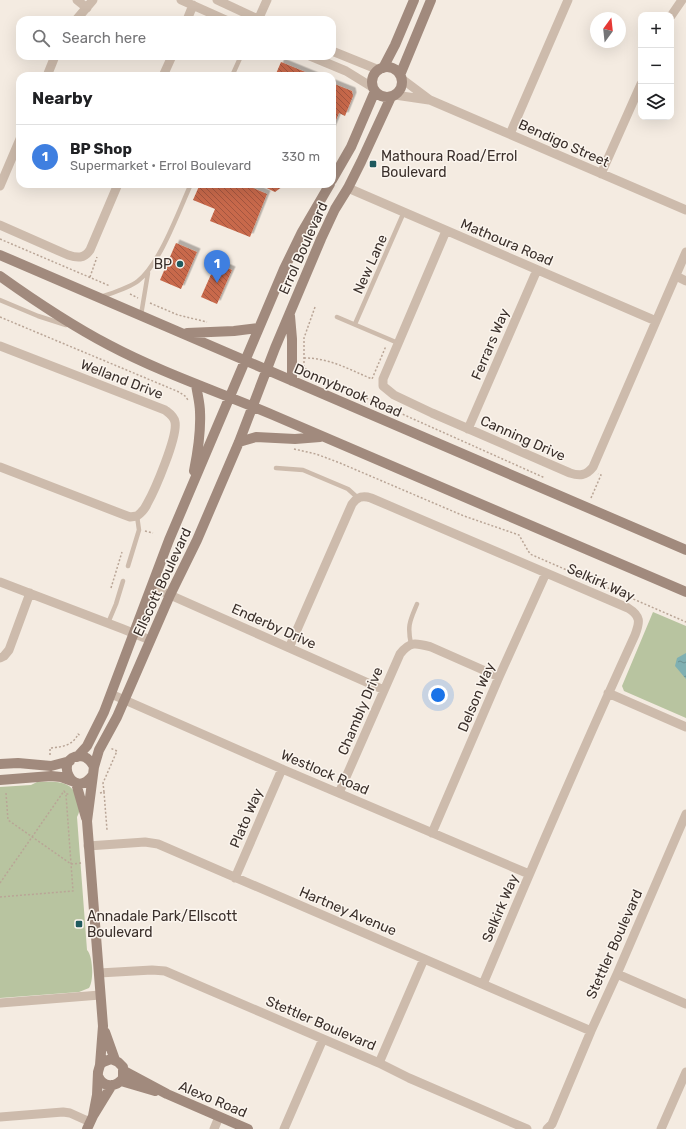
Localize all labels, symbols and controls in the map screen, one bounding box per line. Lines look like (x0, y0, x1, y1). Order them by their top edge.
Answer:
north arrow (590, 12, 626, 48)
map controls (638, 12, 674, 120)
button: + (638, 12, 674, 48)
search box (16, 16, 336, 60)
icon: search (30, 27, 52, 49)
text: Search here (62, 29, 146, 47)
button: − (638, 48, 674, 84)
button: layers (638, 84, 674, 120)
text: Nearby (32, 88, 93, 108)
street label: Bendigo Street (516, 116, 612, 171)
text: BP Shop (70, 140, 132, 158)
place label: Mathoura Road/Errol Boulevard (381, 148, 517, 181)
text: 1 (42, 149, 48, 164)
text: 330 m (281, 149, 320, 164)
text: Supermarket · Errol Boulevard (70, 158, 251, 173)
marker: Mathoura Road/Errol Boulevard (368, 159, 378, 169)
street label: Errol Boulevard (275, 199, 331, 297)
street label: Mathoura Road (458, 215, 556, 270)
street label: New Lane (350, 232, 391, 297)
pin: 1 (204, 250, 230, 283)
place label: BP (154, 256, 172, 273)
marker: BP (175, 259, 185, 269)
street label: Ferrars Way (468, 306, 513, 382)
street label: Welland Drive (78, 356, 166, 403)
street label: Donnybrook Road (291, 360, 404, 421)
street label: Canning Drive (478, 412, 568, 465)
street label: Ellscott Boulevard (130, 525, 195, 639)
street label: Selkirk Way (564, 560, 638, 605)
street label: Enderby Drive (229, 600, 319, 653)
street label: Delson Way (454, 660, 499, 735)
street label: Chambly Drive (334, 664, 387, 758)
your location (428, 685, 448, 705)
street label: Westlock Road (278, 746, 371, 799)
street label: Plato Way (226, 786, 267, 850)
street label: Selkirk Way (478, 871, 523, 945)
street label: Hartney Avenue (297, 883, 399, 940)
street label: Stettler Boulevard (583, 887, 646, 1002)
place label: Annadale Park/Ellscott Boulevard (87, 908, 238, 941)
marker: Annadale Park/Ellscott Boulevard (74, 919, 84, 929)
street label: Stettler Boulevard (263, 993, 378, 1054)
street label: Alexo Road (176, 1077, 249, 1121)

